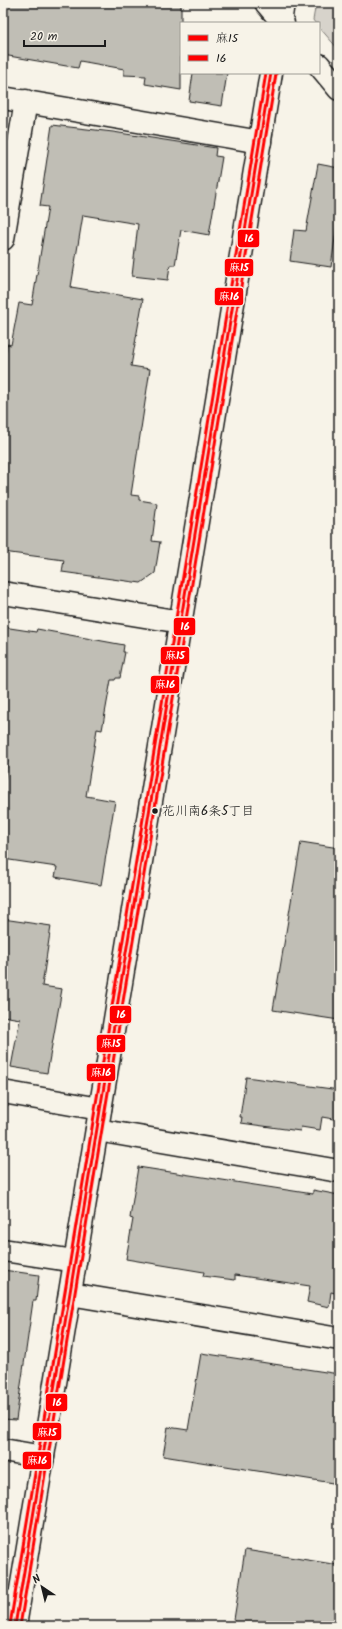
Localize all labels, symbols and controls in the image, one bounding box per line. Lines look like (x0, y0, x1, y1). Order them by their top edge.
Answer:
scale bar (24, 22, 105, 48)
legend (180, 22, 320, 74)
text: 20 m (30, 27, 58, 46)
text: 麻15 (216, 29, 240, 48)
text: 16 (216, 49, 226, 68)
line badge: 16 (237, 229, 260, 248)
text: 16 (244, 230, 254, 248)
line badge: 麻15 (224, 258, 254, 277)
text: 麻15 (229, 259, 250, 277)
line badge: 麻16 (214, 287, 244, 306)
text: 麻16 (219, 288, 239, 306)
line badge: 16 (173, 617, 196, 636)
text: 16 (180, 618, 190, 636)
line badge: 麻15 (160, 646, 190, 665)
text: 麻15 (165, 647, 186, 665)
line badge: 麻16 (150, 675, 180, 694)
text: 麻16 (155, 676, 175, 694)
place label: 花川南6条5丁目 (162, 801, 254, 822)
marker: 花川南6条5丁目 (150, 806, 160, 816)
line badge: 16 (109, 1005, 132, 1024)
text: 16 (116, 1006, 126, 1024)
line badge: 麻15 (96, 1034, 126, 1053)
text: 麻15 (101, 1035, 122, 1053)
line badge: 麻16 (86, 1063, 116, 1082)
text: 麻16 (91, 1064, 111, 1082)
line badge: 16 (45, 1393, 68, 1412)
text: 16 (52, 1394, 62, 1412)
line badge: 麻15 (32, 1422, 62, 1441)
text: 麻15 (37, 1424, 58, 1442)
line badge: 麻16 (22, 1451, 52, 1470)
text: 麻16 (27, 1452, 47, 1470)
north arrow (22, 1567, 62, 1607)
text: N (29, 1570, 45, 1589)

